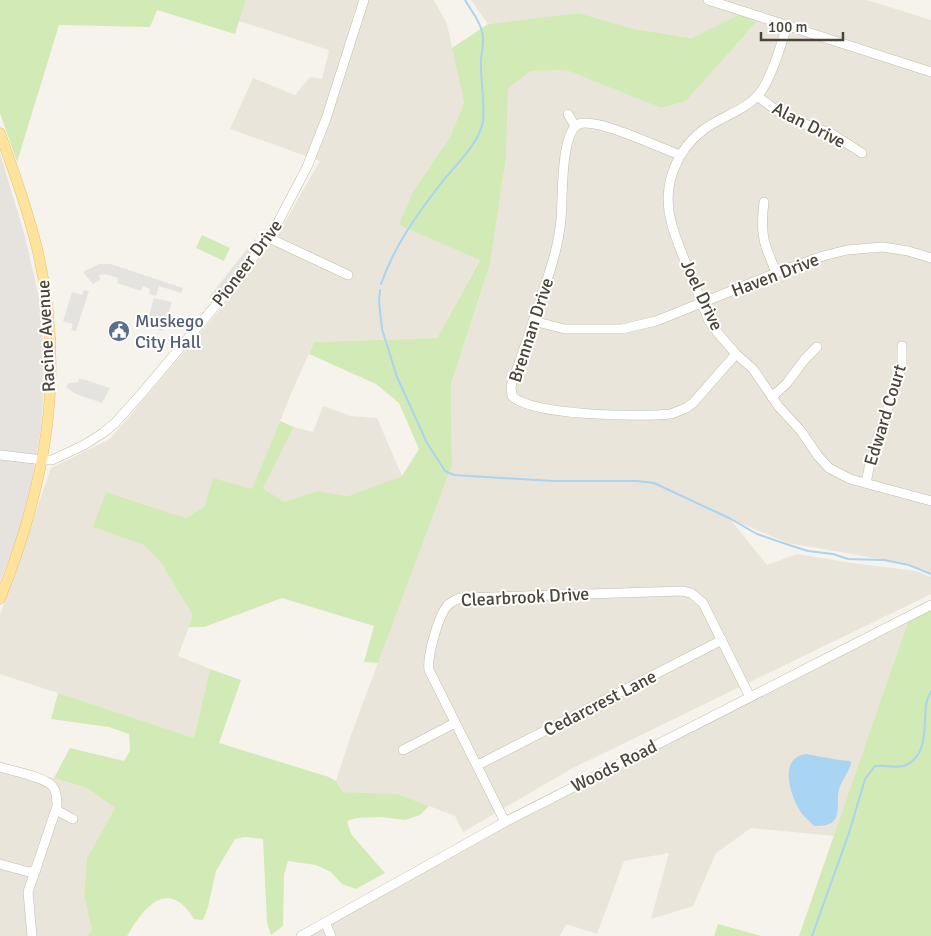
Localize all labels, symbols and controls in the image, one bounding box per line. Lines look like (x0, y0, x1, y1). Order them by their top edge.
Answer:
scale bar (761, 10, 844, 42)
text: 100 m (768, 18, 808, 36)
street label: Alan Drive (769, 97, 849, 153)
street label: Pioneer Drive (207, 215, 287, 311)
street label: Haven Drive (728, 248, 822, 302)
street label: Joel Drive (676, 256, 728, 334)
street label: Brennan Drive (504, 275, 558, 385)
street label: Racine Avenue (32, 279, 60, 393)
place label: Muskego City Hall (135, 310, 204, 353)
public building icon: Muskego City Hall (107, 319, 131, 343)
street label: Edward Court (859, 362, 911, 468)
street label: Clearbrook Drive (460, 583, 590, 611)
street label: Cedarcrest Lane (540, 665, 660, 741)
street label: Woods Road (567, 735, 661, 797)

